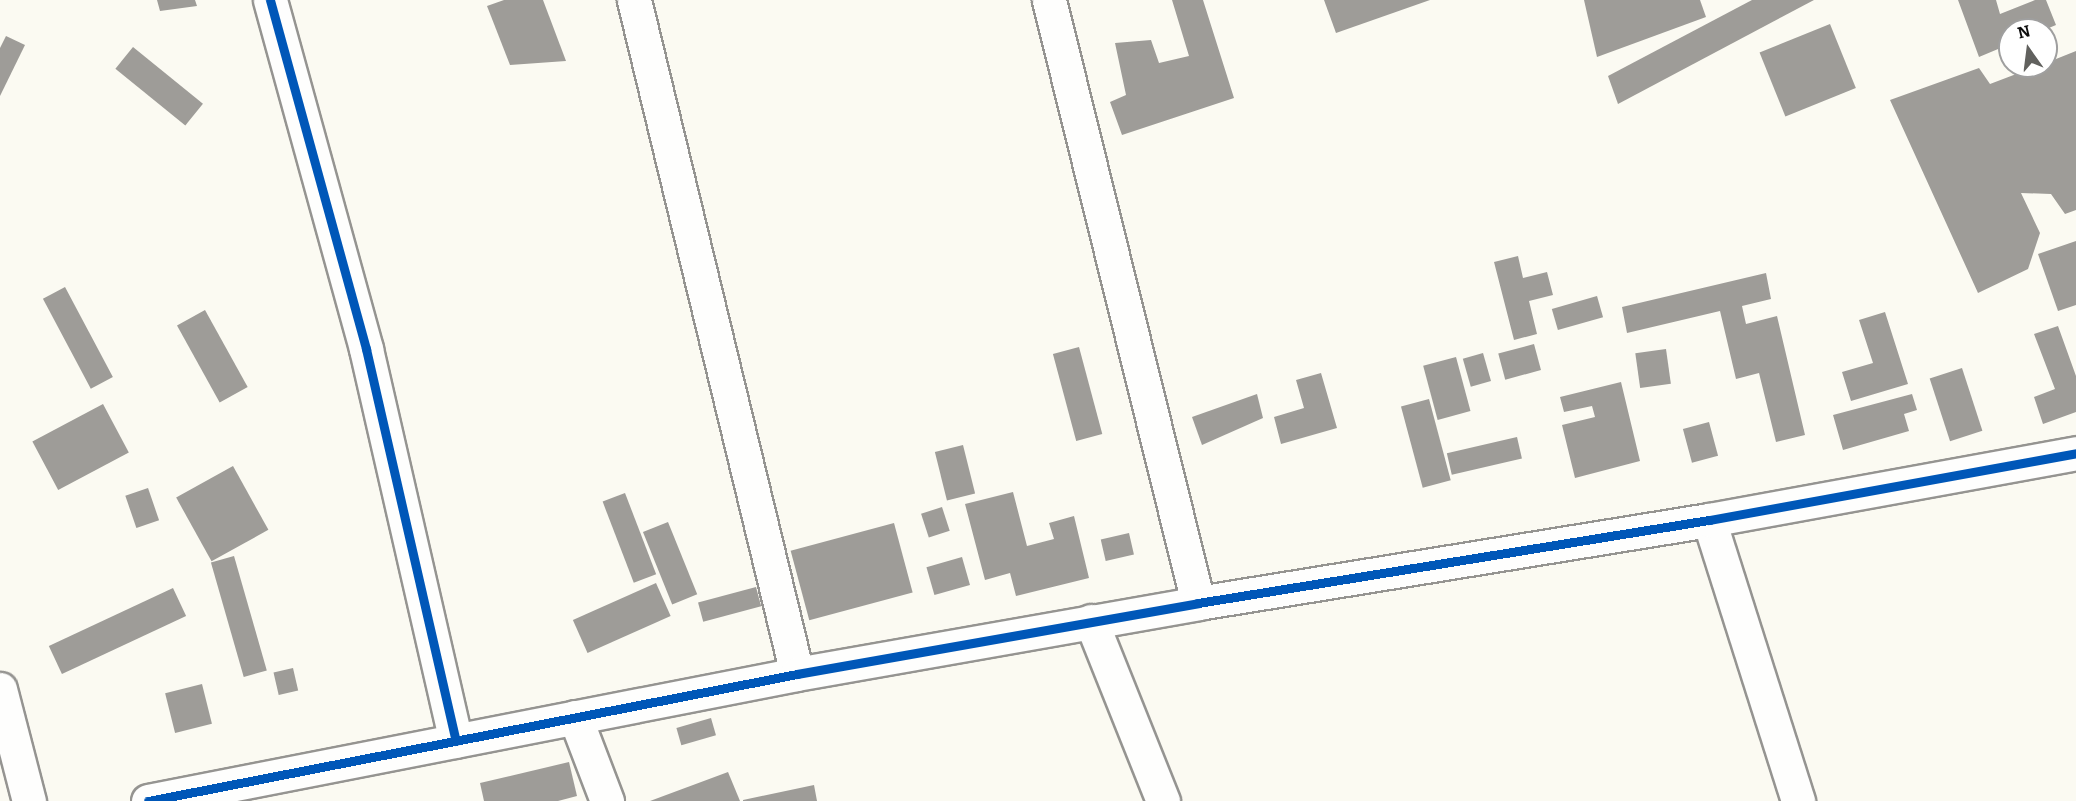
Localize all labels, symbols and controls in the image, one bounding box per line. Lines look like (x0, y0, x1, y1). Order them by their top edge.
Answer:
north arrow (1998, 18, 2058, 78)
text: N (2016, 21, 2032, 43)

